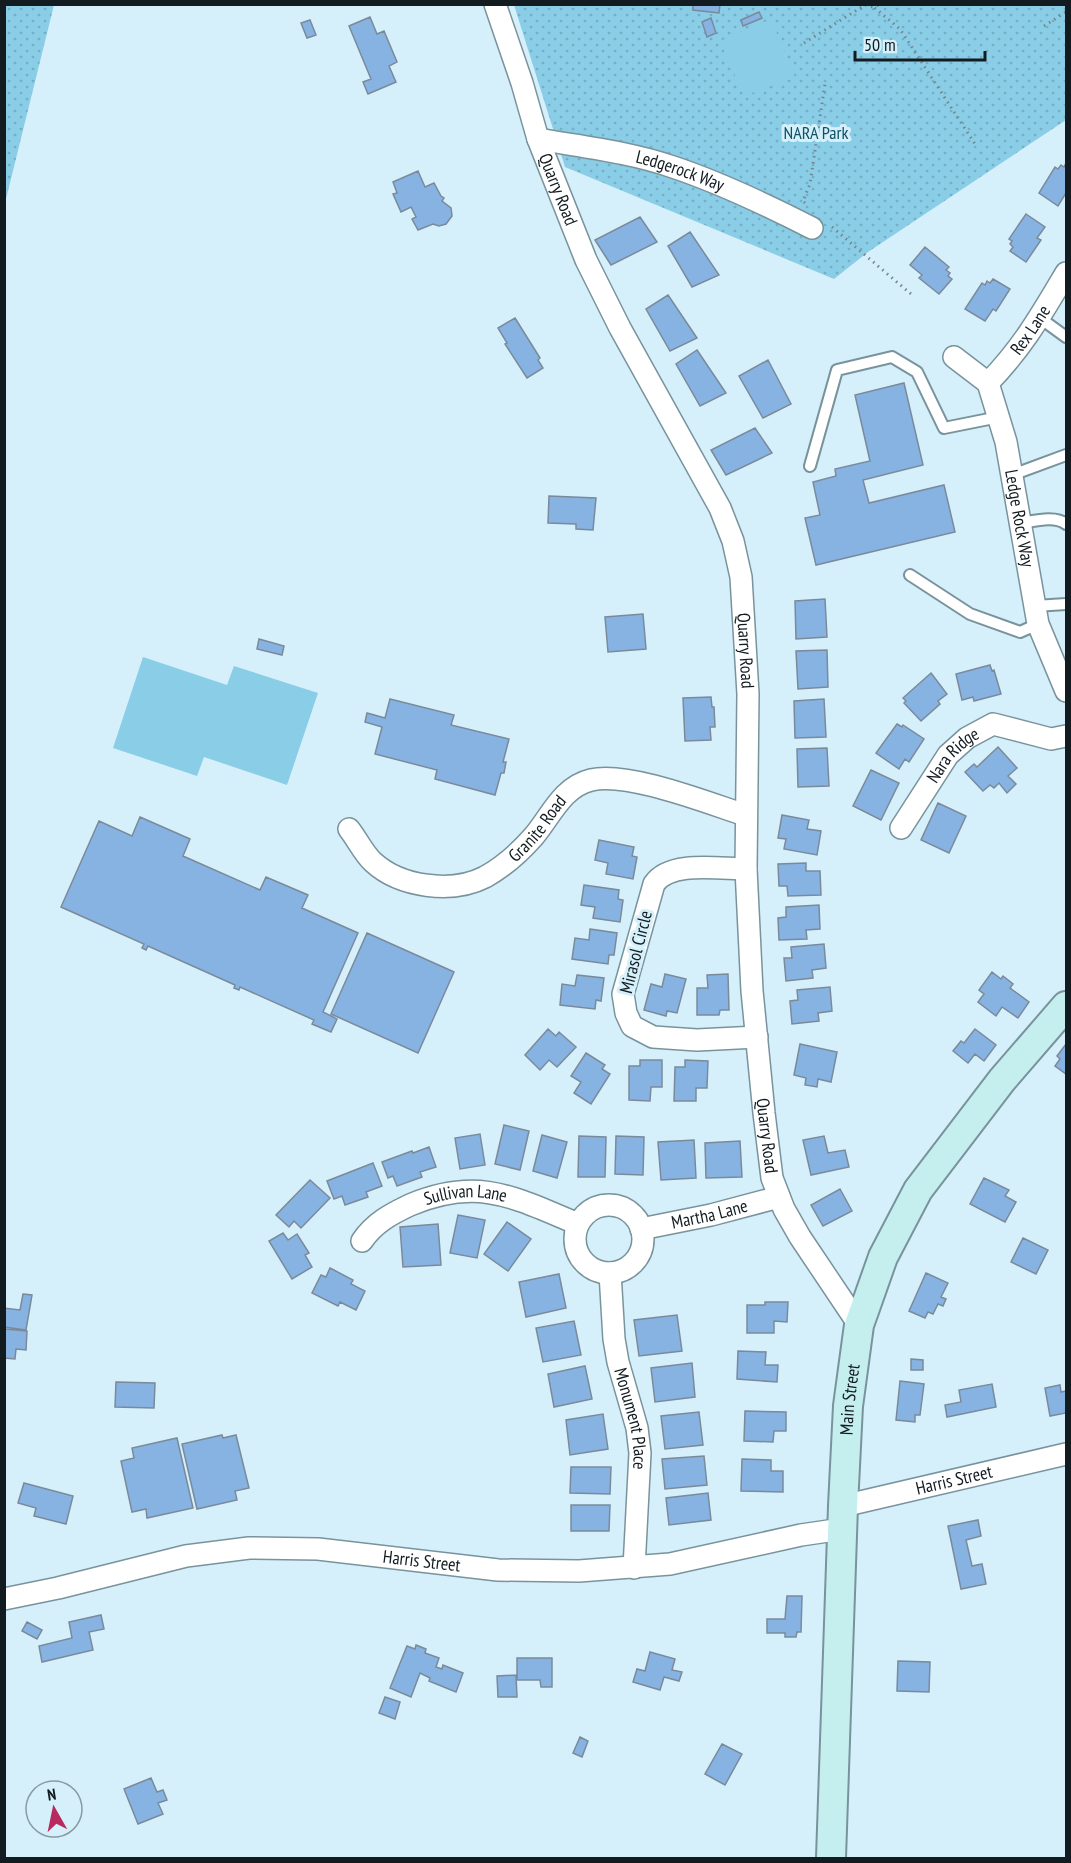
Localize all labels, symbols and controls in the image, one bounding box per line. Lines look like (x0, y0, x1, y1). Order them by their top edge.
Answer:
scale bar (855, 24, 986, 62)
text: 50 m (864, 33, 896, 56)
park label: NARA Park (784, 121, 848, 144)
street label: Ledgerock Way (634, 145, 728, 196)
street label: Quarry Road (534, 150, 583, 229)
street label: Rex Lane (1005, 301, 1055, 359)
street label: Ledge Rock Way (1000, 468, 1040, 569)
street label: Quarry Road (732, 612, 760, 689)
street label: Nara Ridge (921, 722, 983, 787)
street label: Granite Road (503, 790, 571, 867)
street label: Mirasol Circle (614, 908, 657, 996)
street label: Quarry Road (752, 1097, 783, 1175)
street label: Sullivan Lane (421, 1179, 509, 1210)
street label: Martha Lane (669, 1194, 750, 1234)
street label: Main Street (835, 1362, 865, 1436)
street label: Monument Place (609, 1365, 652, 1470)
street label: Harris Street (913, 1460, 994, 1500)
street label: Harris Street (382, 1545, 462, 1577)
north arrow (24, 1779, 84, 1839)
text: N (46, 1784, 57, 1805)

